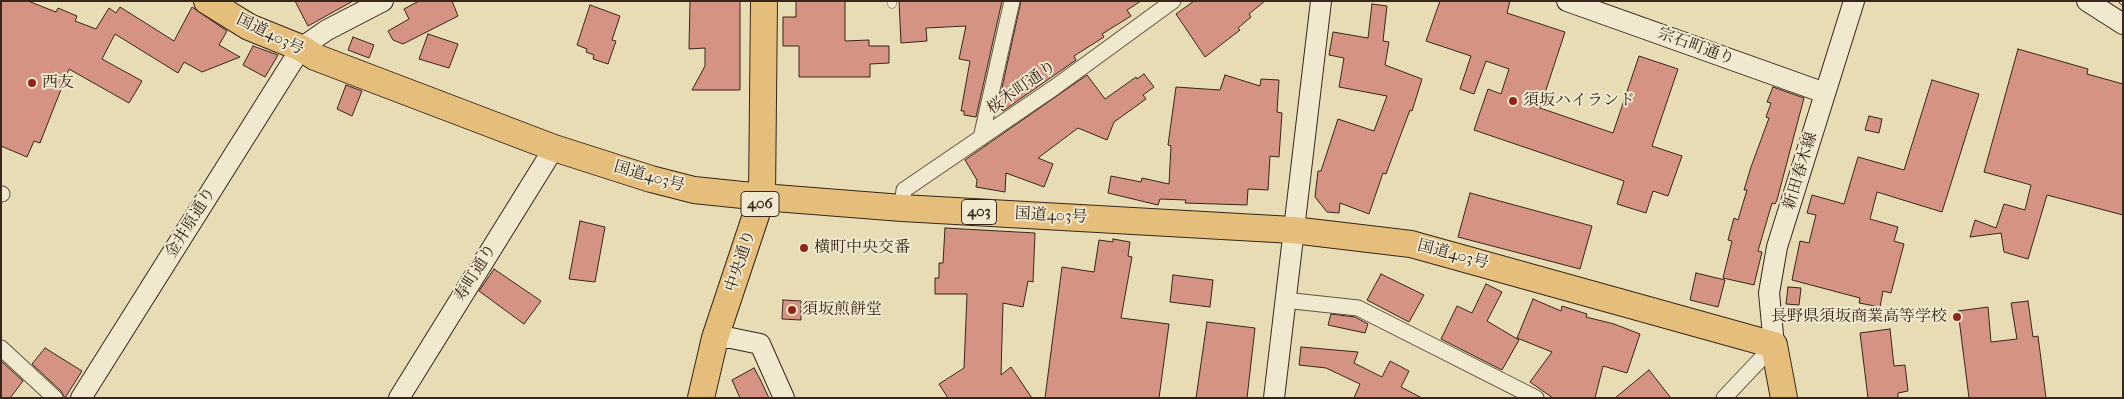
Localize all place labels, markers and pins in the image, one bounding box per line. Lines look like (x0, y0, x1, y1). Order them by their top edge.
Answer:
place label: 西友 (42, 73, 74, 93)
marker: 西友 (26, 77, 38, 89)
place label: 須坂ハイランド (1523, 91, 1635, 111)
marker: 須坂ハイランド (1507, 95, 1519, 107)
place label: 横町中央交番 (814, 238, 910, 258)
marker: 横町中央交番 (798, 242, 810, 254)
place label: 須坂煎餅堂 (802, 300, 882, 320)
marker: 須坂煎餅堂 (786, 304, 798, 316)
place label: 長野県須坂商業高等学校 (1771, 307, 1947, 327)
marker: 長野県須坂商業高等学校 (1951, 311, 1963, 323)

